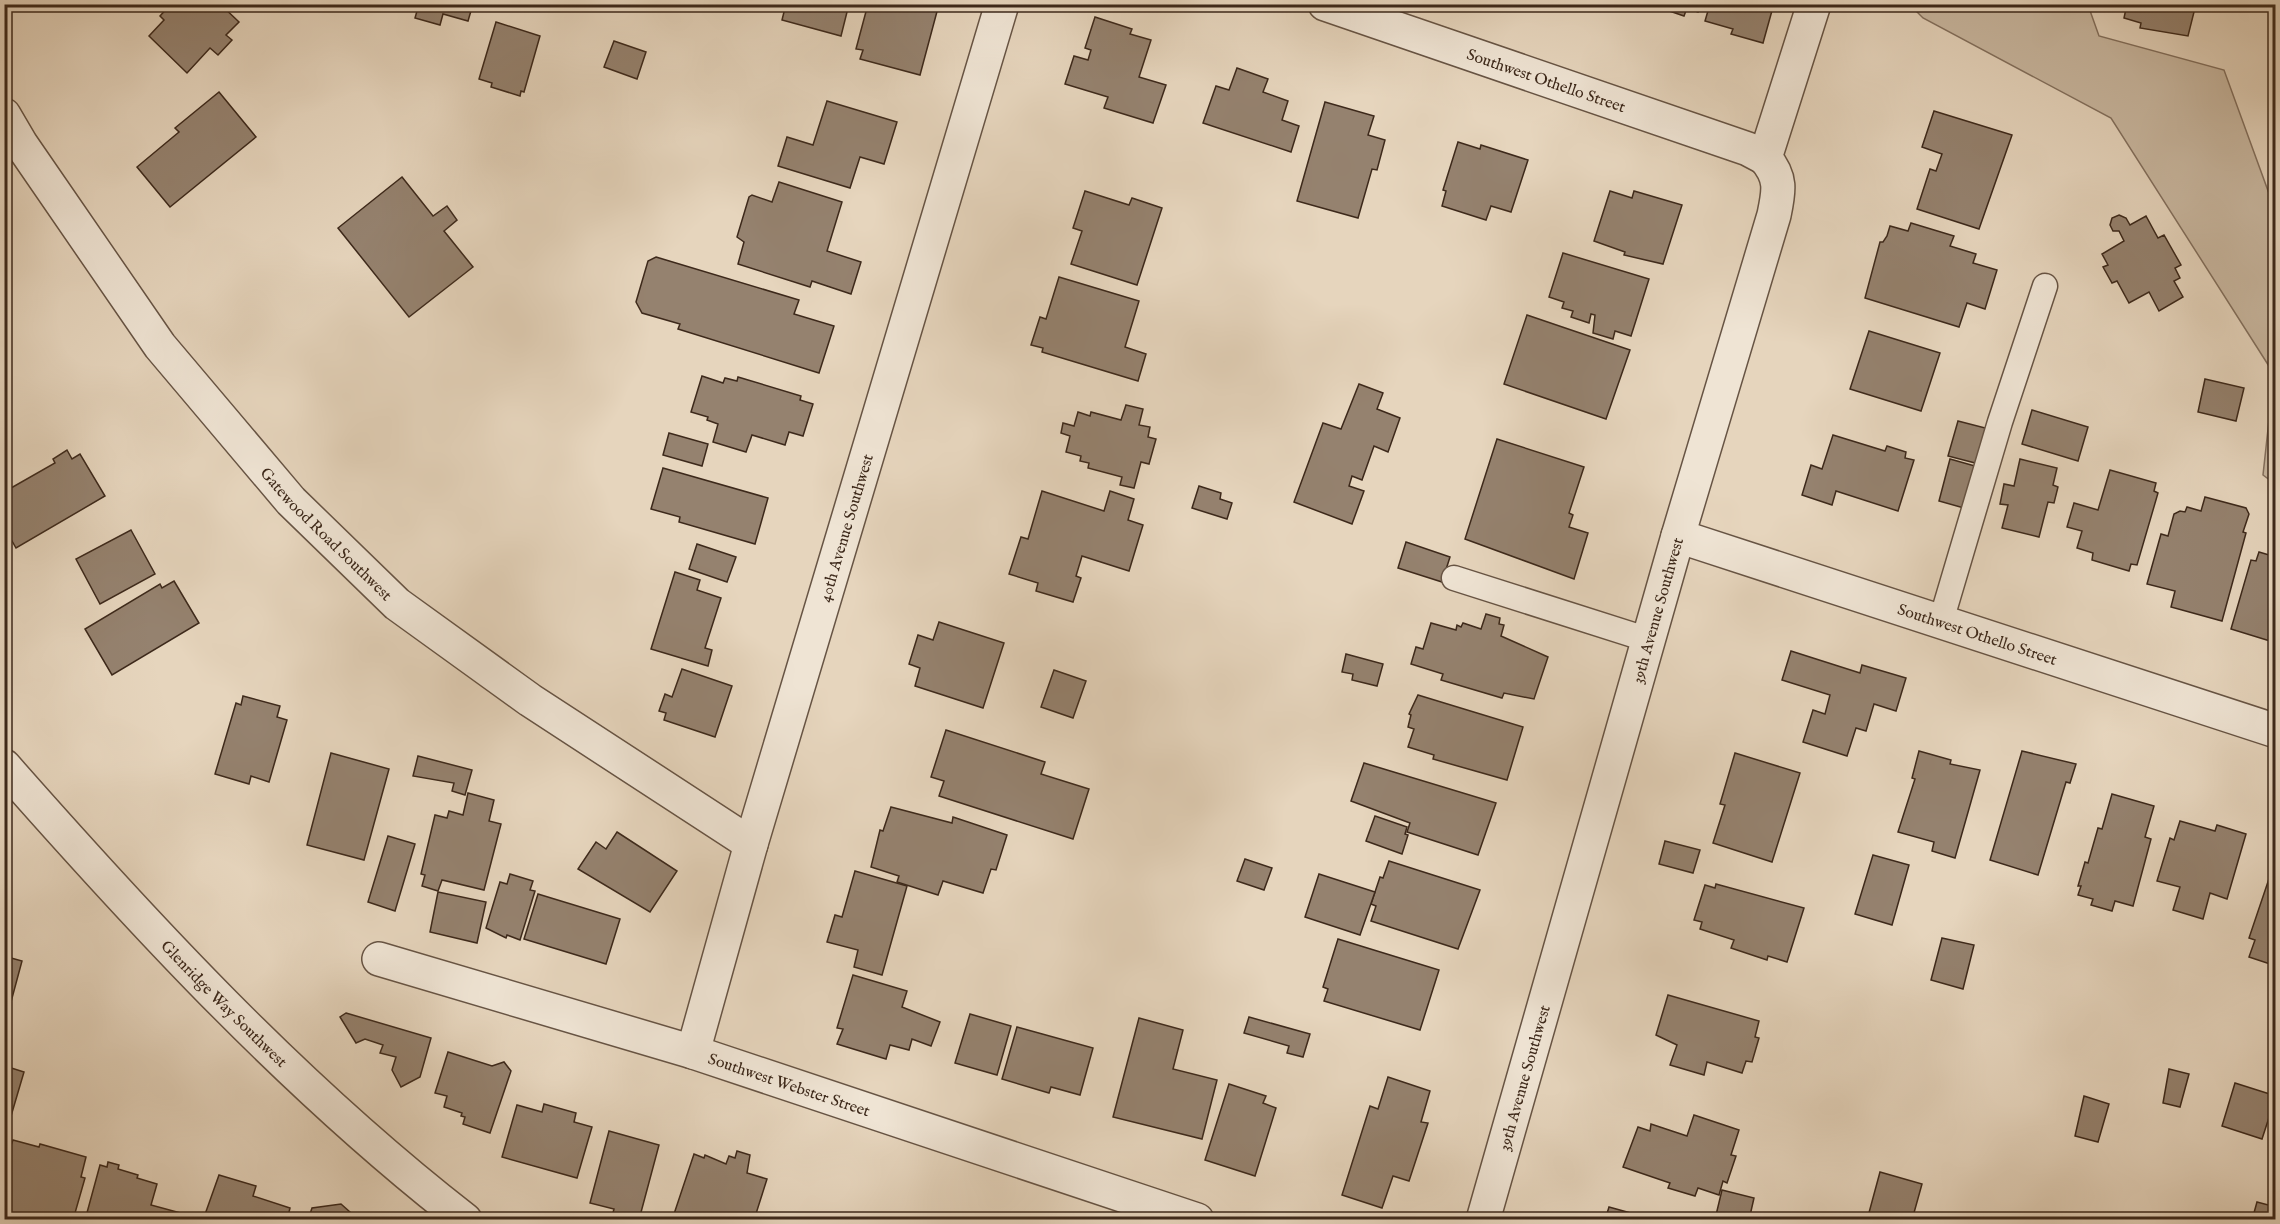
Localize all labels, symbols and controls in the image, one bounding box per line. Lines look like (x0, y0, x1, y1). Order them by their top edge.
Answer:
street label: Southwest Othello Street (1464, 45, 1628, 118)
street label: 40th Avenue Southwest (816, 451, 879, 605)
street label: Gatewood Road Southwest (255, 464, 396, 606)
street label: 39th Avenue Southwest (1628, 535, 1689, 686)
street label: Southwest Othello Street (1895, 600, 2060, 671)
street label: Glenridge Way Southwest (156, 937, 291, 1073)
street label: 39th Avenue Southwest (1495, 1003, 1556, 1153)
street label: Southwest Webster Street (705, 1050, 873, 1122)

